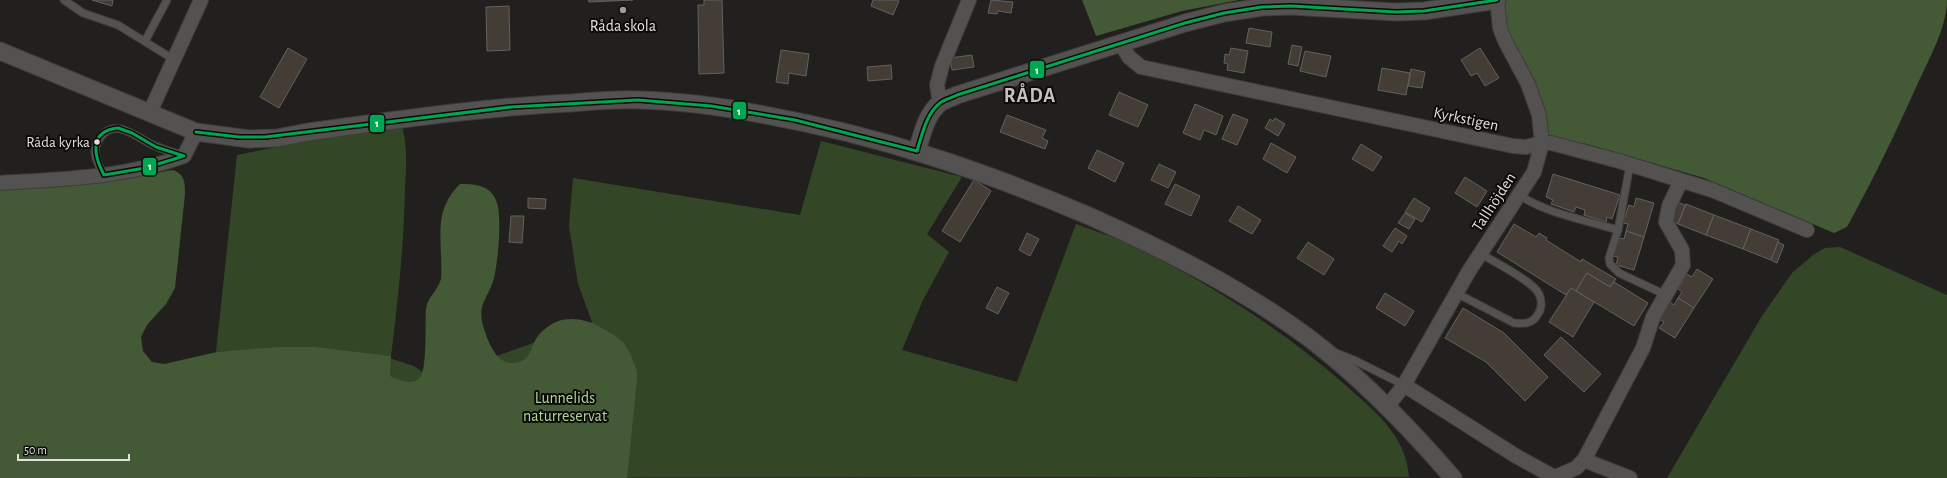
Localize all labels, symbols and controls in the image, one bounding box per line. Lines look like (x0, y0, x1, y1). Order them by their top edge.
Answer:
marker: Råda skola (618, 5, 628, 15)
place label: Råda skola (590, 18, 656, 34)
line badge: 1 (1029, 60, 1045, 79)
text: 1 (1035, 65, 1039, 76)
district label: RÅDA (1004, 83, 1056, 106)
line badge: 1 (732, 101, 747, 120)
street label: Kyrkstigen (1432, 104, 1500, 135)
text: 1 (737, 106, 741, 117)
line badge: 1 (369, 114, 385, 133)
text: 1 (375, 118, 379, 129)
place label: Råda kyrka (26, 135, 90, 150)
marker: Råda kyrka (92, 137, 102, 147)
line badge: 1 (142, 157, 157, 176)
text: 1 (148, 161, 152, 172)
street label: Tallhöjden (1469, 170, 1520, 235)
park label: Lunnelids naturreservat (523, 390, 607, 424)
scale bar (18, 436, 129, 462)
text: 50 m (24, 444, 47, 456)

